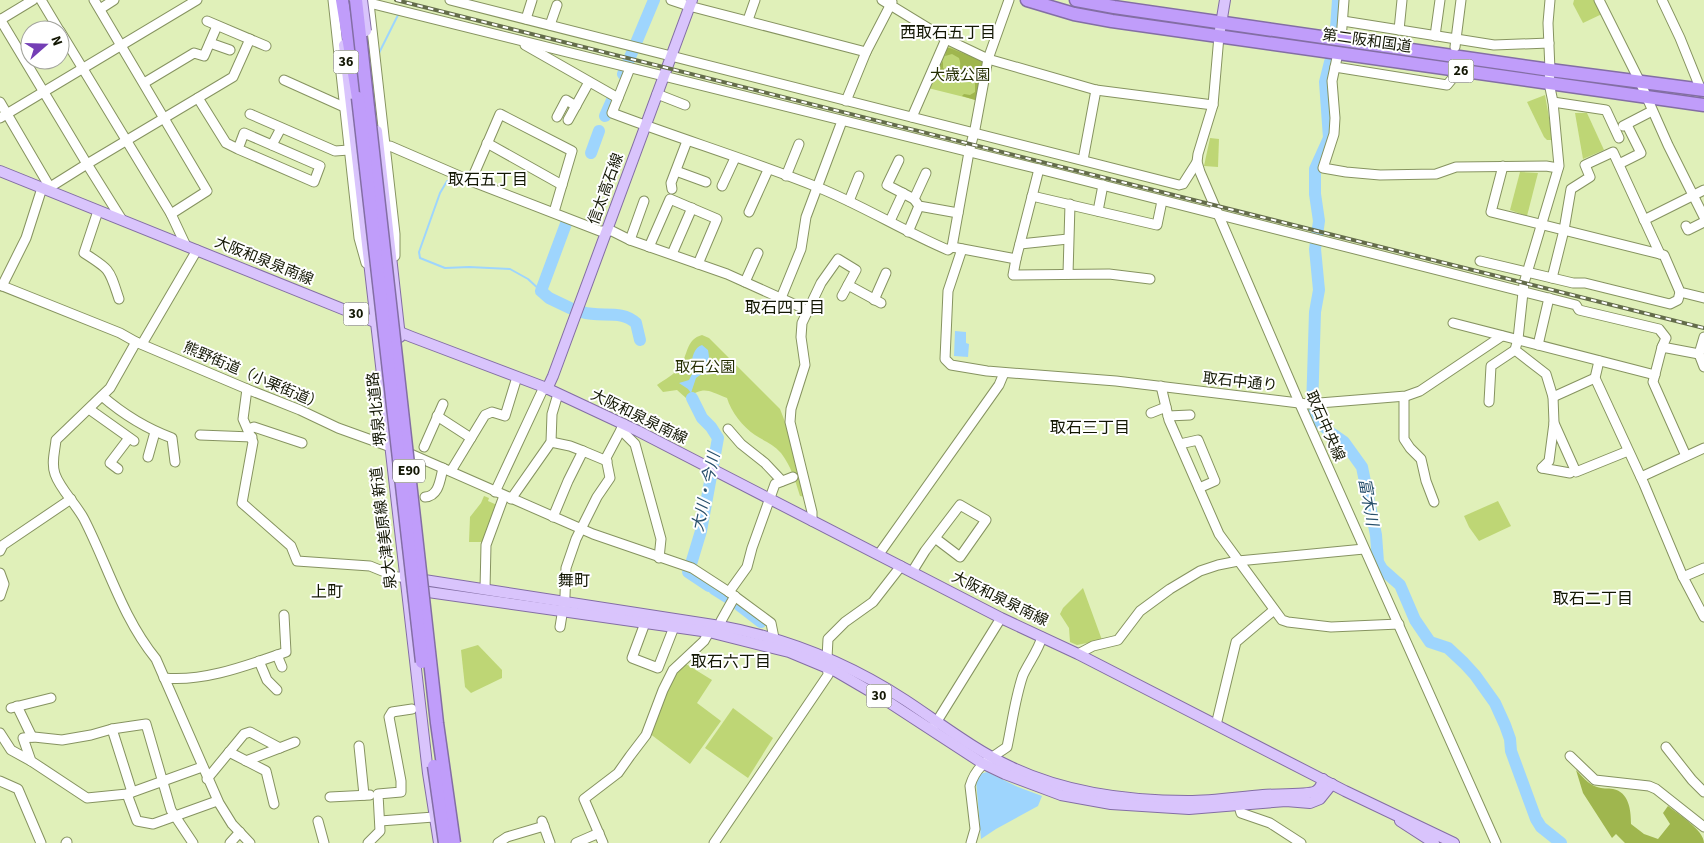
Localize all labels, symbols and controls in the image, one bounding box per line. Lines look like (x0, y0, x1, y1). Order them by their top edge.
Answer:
north arrow (20, 20, 70, 70)
district label: 西取石五丁目 (900, 22, 996, 44)
street label: 第二阪和国道 (1321, 24, 1413, 58)
text: N (45, 33, 67, 49)
road number: 36 (334, 51, 358, 74)
road number: 26 (1448, 59, 1474, 82)
park label: 大歳公園 (930, 65, 990, 86)
street label: 信太高石線 (583, 150, 629, 228)
district label: 取石五丁目 (448, 169, 528, 191)
street label: 大阪和泉泉南線 (211, 232, 317, 290)
district label: 取石四丁目 (745, 297, 825, 319)
road number: 30 (344, 302, 368, 326)
street label: 熊野街道（小栗街道） (180, 337, 326, 415)
park label: 取石公園 (675, 357, 735, 378)
street label: 取石中通り (1202, 368, 1278, 396)
street label: 堺泉北道路 (363, 371, 391, 447)
street label: 大阪和泉泉南線 (587, 385, 691, 449)
street label: 取石中央線 (1300, 387, 1350, 465)
district label: 取石三丁目 (1050, 417, 1130, 439)
water label: 大川・今川 (687, 449, 725, 533)
road number: E90 (393, 460, 425, 482)
street label: 泉大津美原線 新道 (366, 466, 402, 590)
water label: 富木川 (1353, 476, 1383, 530)
street label: 大阪和泉泉南線 (948, 567, 1052, 631)
district label: 舞町 (558, 570, 590, 592)
district label: 上町 (311, 581, 343, 603)
district label: 取石二丁目 (1553, 588, 1633, 610)
district label: 取石六丁目 (691, 651, 771, 673)
road number: 30 (866, 684, 892, 708)

